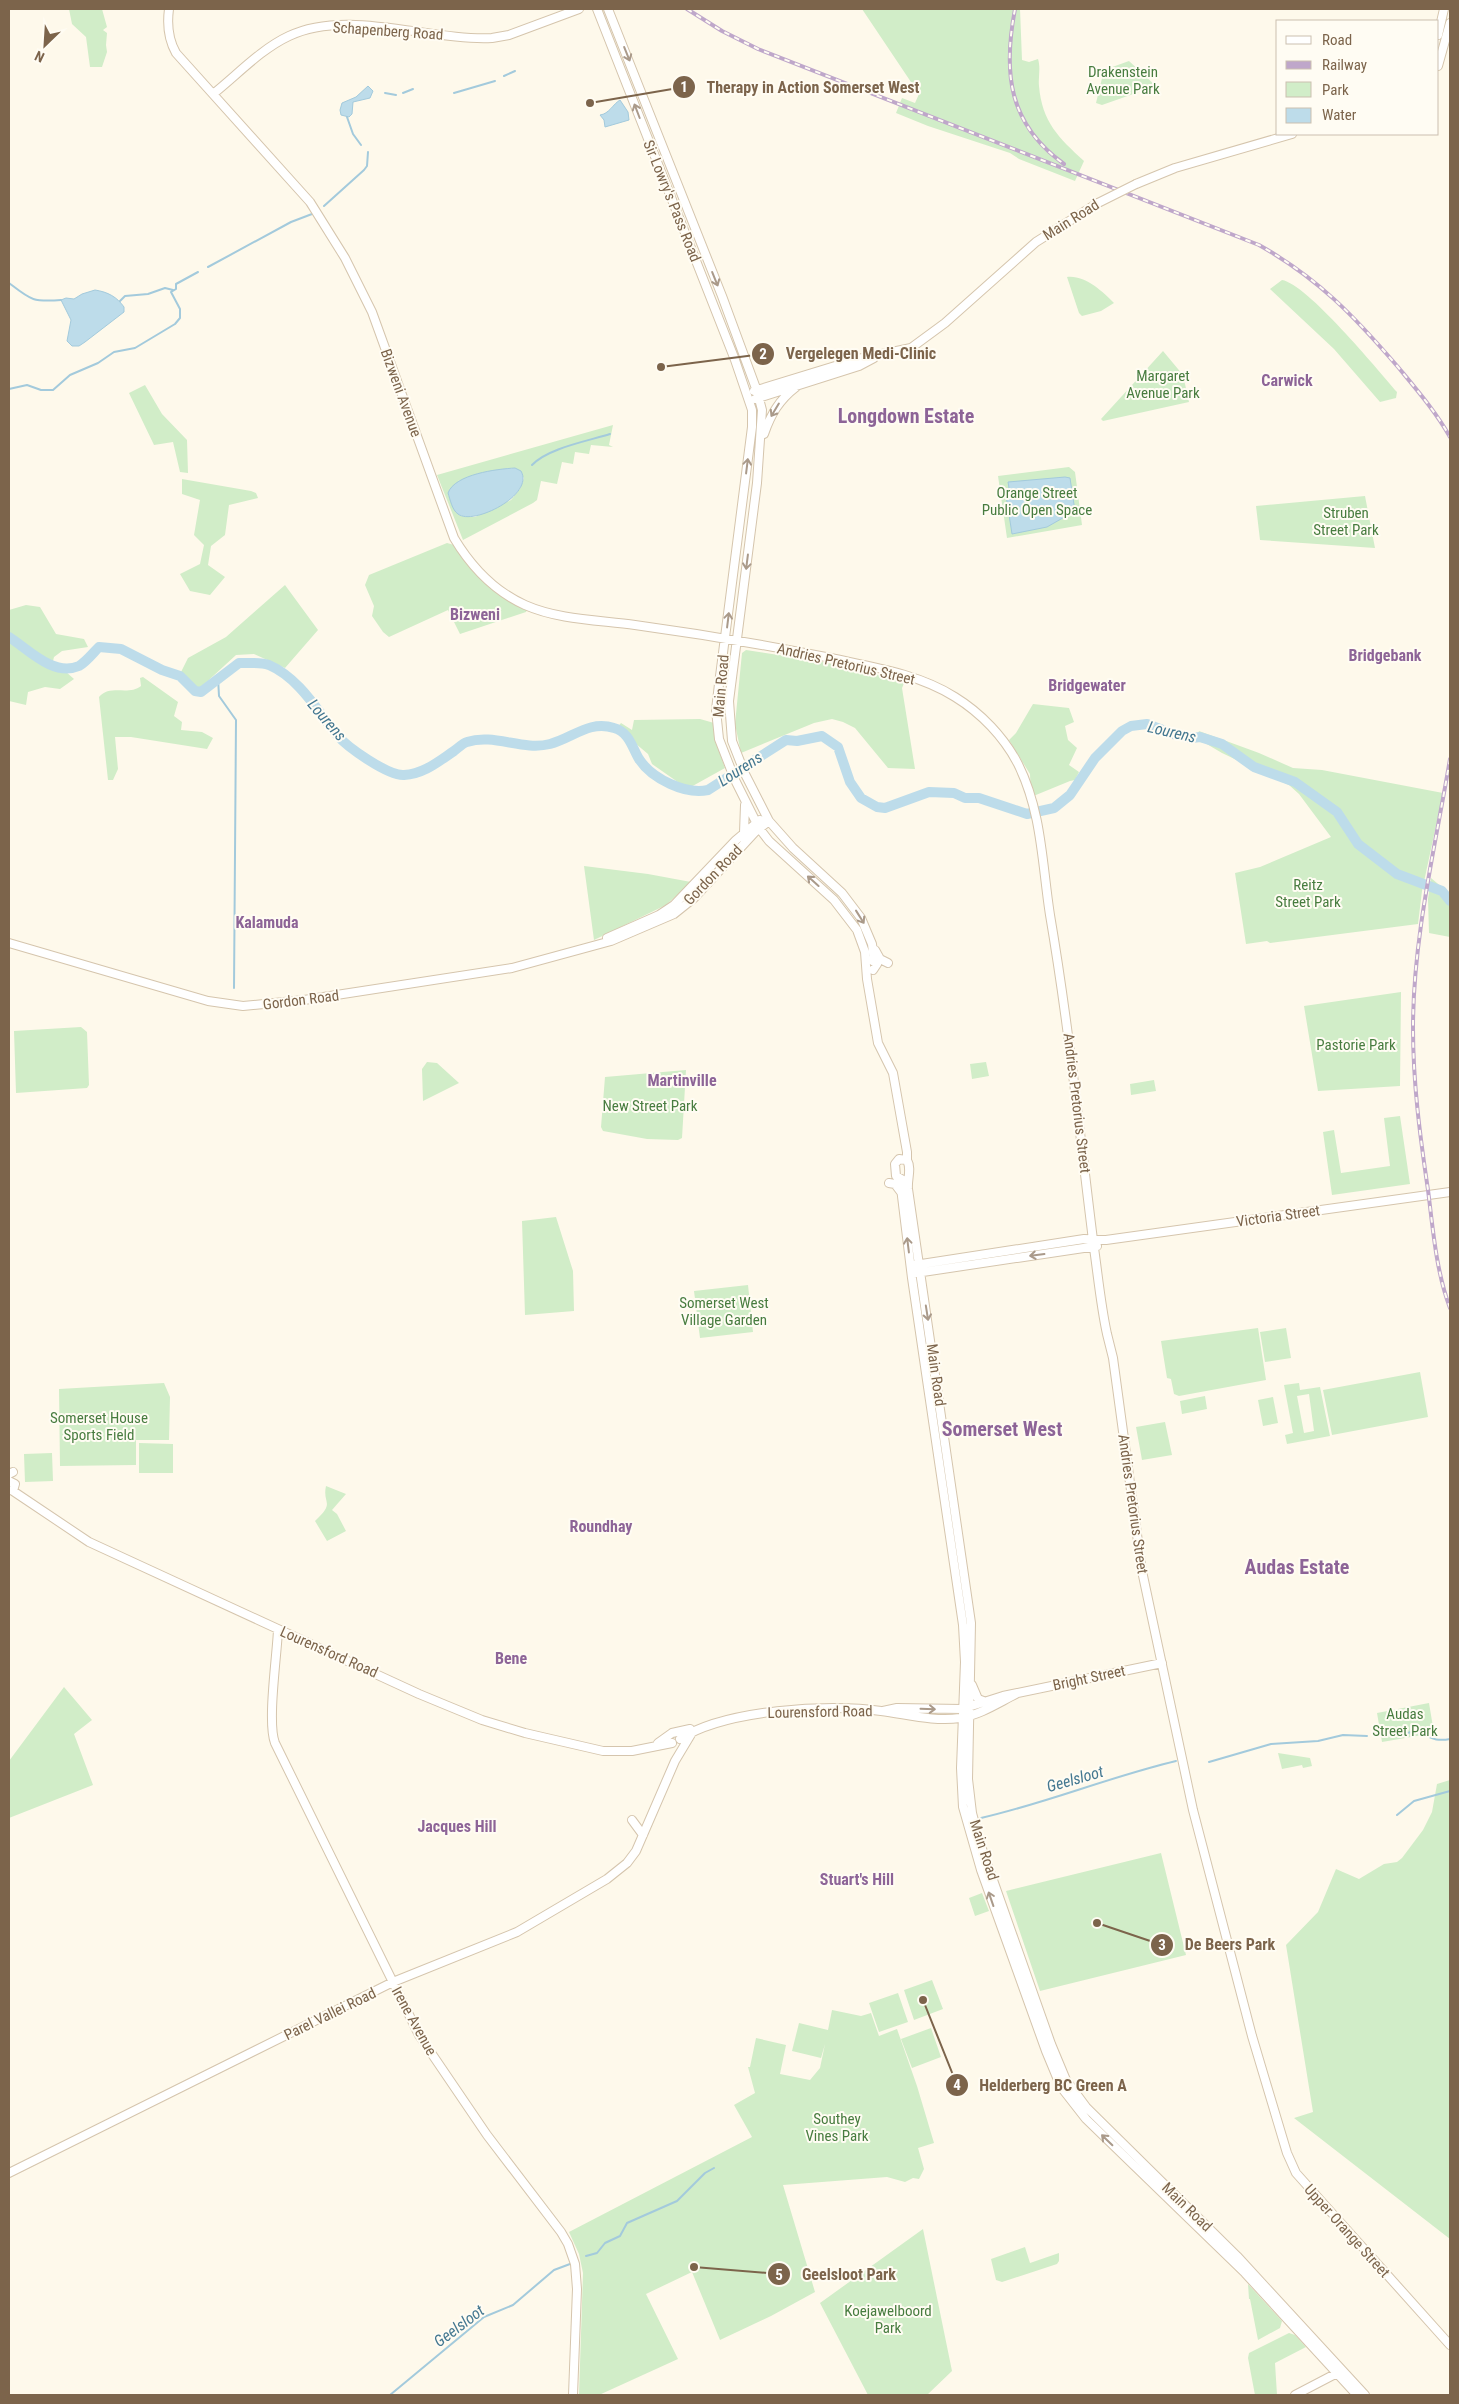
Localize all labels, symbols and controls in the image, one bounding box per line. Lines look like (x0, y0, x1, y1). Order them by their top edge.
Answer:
street label: Schapenberg Road (332, 18, 444, 44)
north arrow (20, 20, 70, 70)
legend (1276, 20, 1439, 135)
text: Road (1322, 31, 1352, 49)
one-way arrow (622, 46, 632, 61)
text: N (32, 48, 47, 66)
text: Railway (1322, 56, 1367, 74)
park label: Drakenstein Avenue Park (1086, 63, 1160, 98)
callout: Therapy in Action Somerset West (672, 71, 930, 102)
text: 1 (680, 78, 688, 96)
text: Therapy in Action Somerset West (707, 78, 920, 97)
text: Park (1322, 81, 1349, 99)
one-way arrow (632, 104, 641, 119)
text: Water (1322, 106, 1357, 124)
street label: Sir Lowry's Pass Road (639, 138, 705, 264)
street label: Main Road (1040, 196, 1102, 244)
one-way arrow (711, 271, 720, 286)
callout: Vergelegen Medi-Clinic (751, 338, 946, 369)
text: Vergelegen Medi-Clinic (786, 344, 936, 363)
text: 2 (759, 345, 767, 363)
street label: Bizweni Avenue (377, 347, 425, 439)
park label: Margaret Avenue Park (1126, 367, 1200, 402)
district label: Carwick (1261, 371, 1313, 390)
one-way arrow (769, 403, 779, 417)
district label: Longdown Estate (838, 404, 974, 428)
one-way arrow (742, 458, 752, 474)
park label: Orange Street Public Open Space (982, 484, 1092, 519)
park label: Struben Street Park (1313, 504, 1379, 539)
one-way arrow (742, 554, 752, 570)
district label: Bizweni (450, 605, 500, 624)
one-way arrow (723, 613, 733, 629)
street label: Andries Pretorius Street (775, 639, 917, 689)
district label: Bridgebank (1349, 646, 1422, 665)
street label: Main Road (709, 654, 733, 718)
district label: Bridgewater (1048, 676, 1126, 695)
water label: Lourens (304, 695, 350, 745)
water label: Lourens (1146, 717, 1198, 747)
water label: Lourens (714, 748, 766, 790)
street label: Gordon Road (680, 841, 746, 909)
one-way arrow (807, 875, 820, 887)
park label: Reitz Street Park (1275, 876, 1341, 911)
one-way arrow (855, 909, 865, 923)
district label: Kalamuda (235, 913, 299, 932)
street label: Gordon Road (262, 986, 340, 1014)
street label: Andries Pretorius Street (1059, 1032, 1095, 1174)
park label: Pastorie Park (1316, 1036, 1396, 1054)
district label: Martinville (647, 1071, 717, 1090)
park label: New Street Park (603, 1097, 698, 1115)
street label: Victoria Street (1235, 1201, 1321, 1231)
one-way arrow (903, 1237, 913, 1253)
one-way arrow (1029, 1251, 1045, 1261)
park label: Somerset West Village Garden (679, 1294, 769, 1329)
one-way arrow (922, 1305, 932, 1321)
street label: Main Road (923, 1343, 949, 1407)
park label: Somerset House Sports Field (50, 1409, 148, 1444)
district label: Somerset West (942, 1417, 1062, 1441)
street label: Andries Pretorius Street (1114, 1433, 1152, 1575)
district label: Roundhay (570, 1517, 632, 1536)
district label: Audas Estate (1245, 1555, 1349, 1579)
street label: Lourensford Road (277, 1622, 381, 1682)
district label: Bene (495, 1649, 527, 1668)
street label: Bright Street (1051, 1662, 1127, 1694)
street label: Lourensford Road (767, 1702, 873, 1722)
one-way arrow (920, 1704, 936, 1714)
park label: Audas Street Park (1372, 1705, 1438, 1740)
water label: Geelsloot (1044, 1762, 1106, 1796)
district label: Jacques Hill (417, 1817, 497, 1836)
street label: Main Road (966, 1817, 1002, 1883)
district label: Stuart's Hill (820, 1870, 894, 1889)
one-way arrow (986, 1892, 995, 1907)
callout: De Beers Park (1149, 1929, 1285, 1960)
text: De Beers Park (1185, 1935, 1276, 1954)
text: 3 (1158, 1936, 1166, 1954)
street label: Irene Avenue (388, 1983, 440, 2059)
street label: Parel Vallei Road (281, 1984, 379, 2044)
callout: Helderberg BC Green A (944, 2070, 1137, 2101)
text: 4 (953, 2076, 961, 2094)
text: Helderberg BC Green A (979, 2076, 1127, 2095)
park label: Southey Vines Park (805, 2110, 869, 2145)
one-way arrow (1101, 2134, 1114, 2146)
street label: Main Road (1158, 2179, 1216, 2235)
street label: Upper Orange Street (1300, 2181, 1394, 2281)
callout: Geelsloot Park (767, 2259, 906, 2290)
text: Geelsloot Park (802, 2265, 896, 2284)
text: 5 (775, 2266, 783, 2284)
water label: Geelsloot (430, 2301, 488, 2351)
park label: Koejawelboord Park (844, 2302, 932, 2337)

